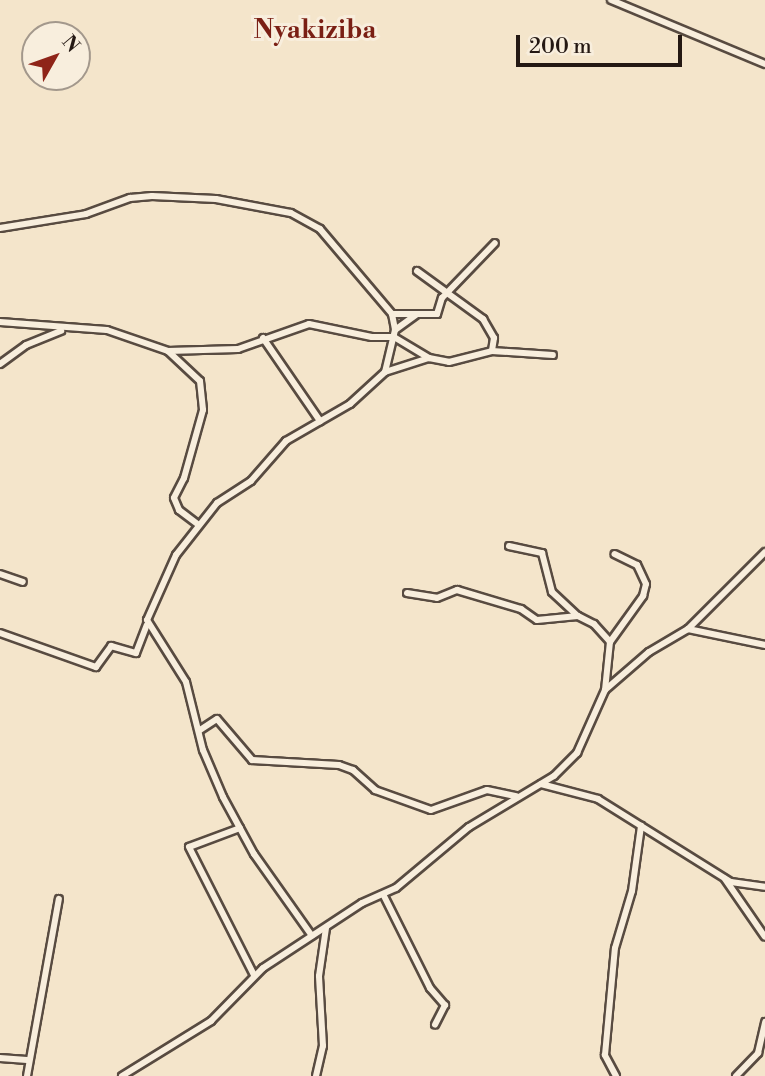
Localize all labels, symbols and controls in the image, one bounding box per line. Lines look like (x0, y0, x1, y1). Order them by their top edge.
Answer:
district label: Nyakiziba (254, 15, 376, 47)
north arrow (21, 21, 91, 91)
scale bar (520, 21, 686, 65)
text: N (57, 30, 85, 57)
text: 200 m (529, 34, 592, 60)

